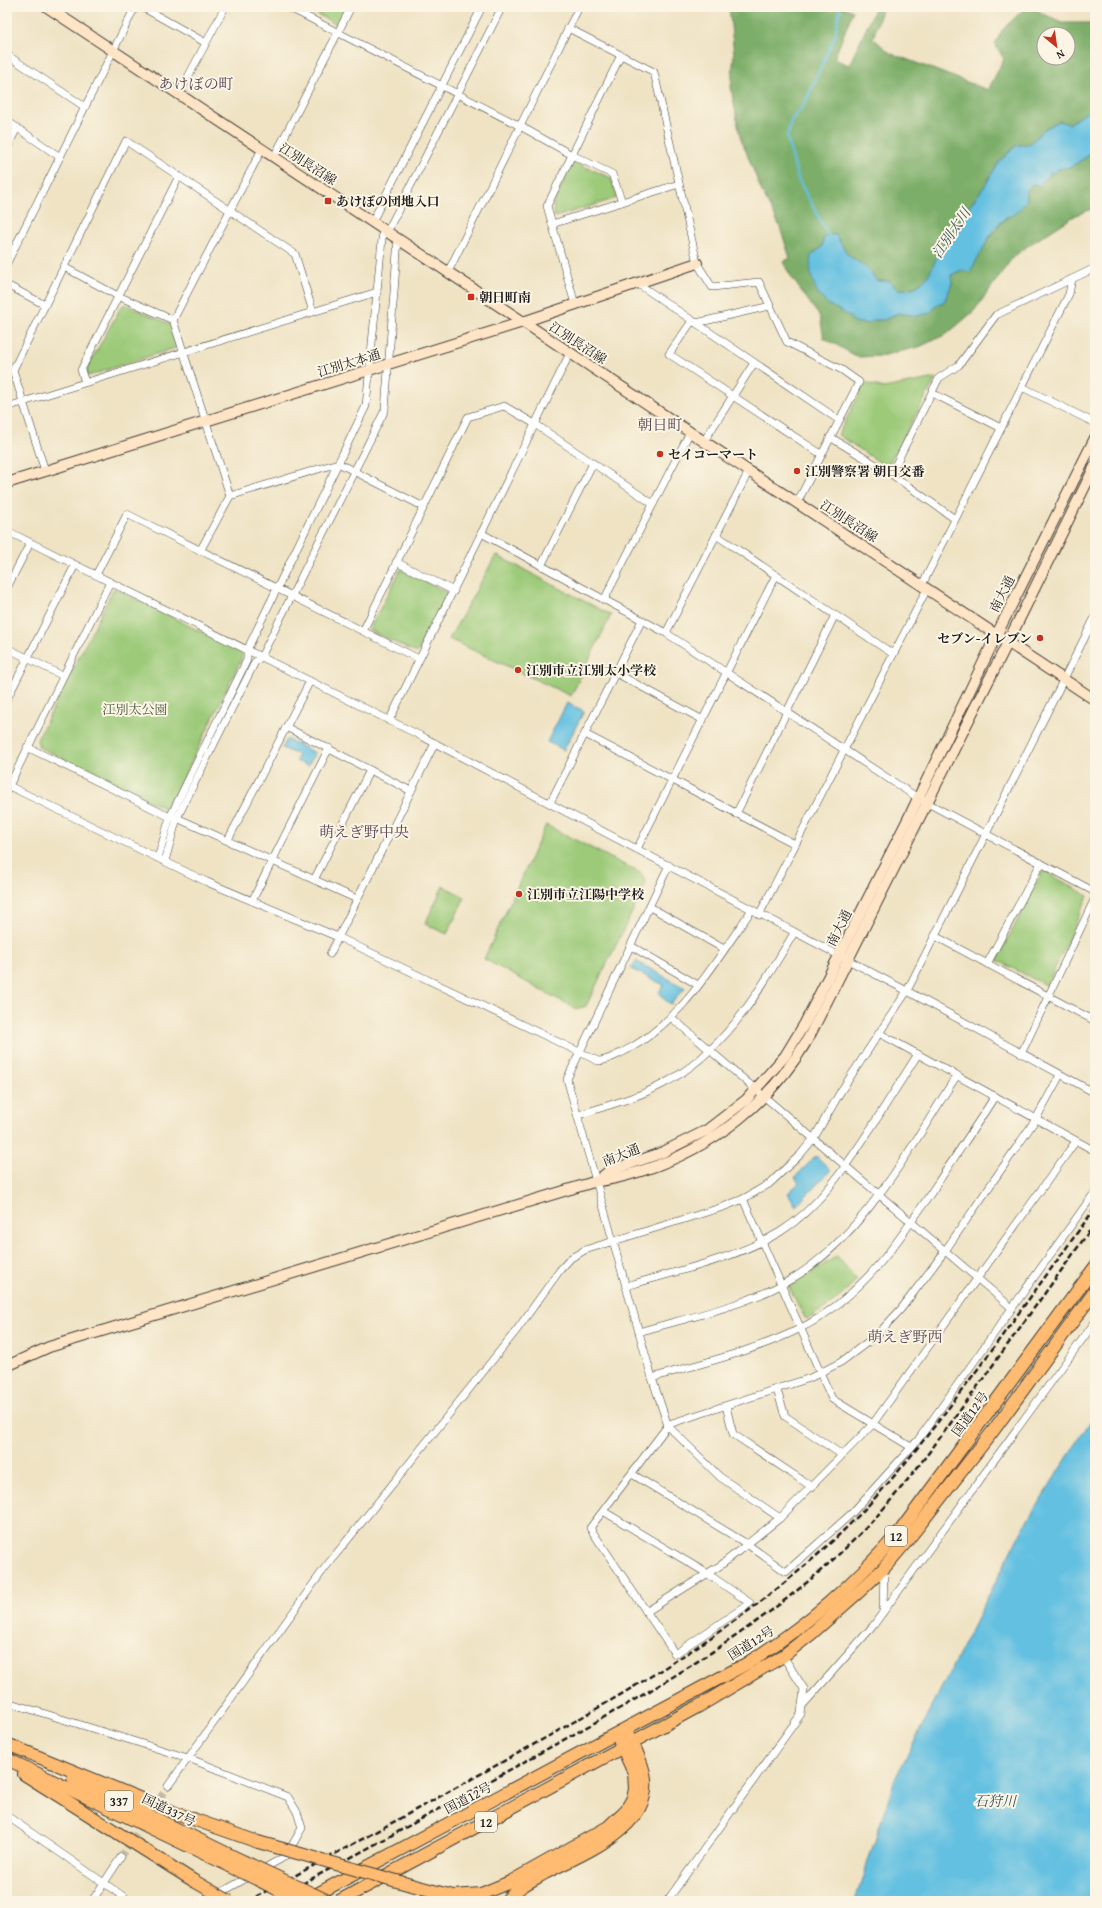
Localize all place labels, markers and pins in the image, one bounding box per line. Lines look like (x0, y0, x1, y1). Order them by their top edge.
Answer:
place label: あけぼの団地入口 (336, 192, 440, 211)
marker: あけぼの団地入口 (323, 196, 333, 206)
place label: 朝日町南 (479, 288, 531, 307)
marker: 朝日町南 (466, 292, 476, 302)
place label: セイコーマート (668, 445, 758, 464)
marker: セイコーマート (655, 449, 665, 459)
place label: 江別警察署 朝日交番 (805, 462, 925, 481)
marker: 江別警察署 朝日交番 (792, 466, 802, 476)
place label: セブン-イレブン (937, 629, 1032, 648)
marker: セブン-イレブン (1035, 633, 1045, 643)
place label: 江別市立江別太小学校 (526, 661, 657, 680)
marker: 江別市立江別太小学校 (513, 665, 523, 675)
place label: 江別市立江陽中学校 (527, 885, 645, 904)
marker: 江別市立江陽中学校 (514, 889, 524, 899)

